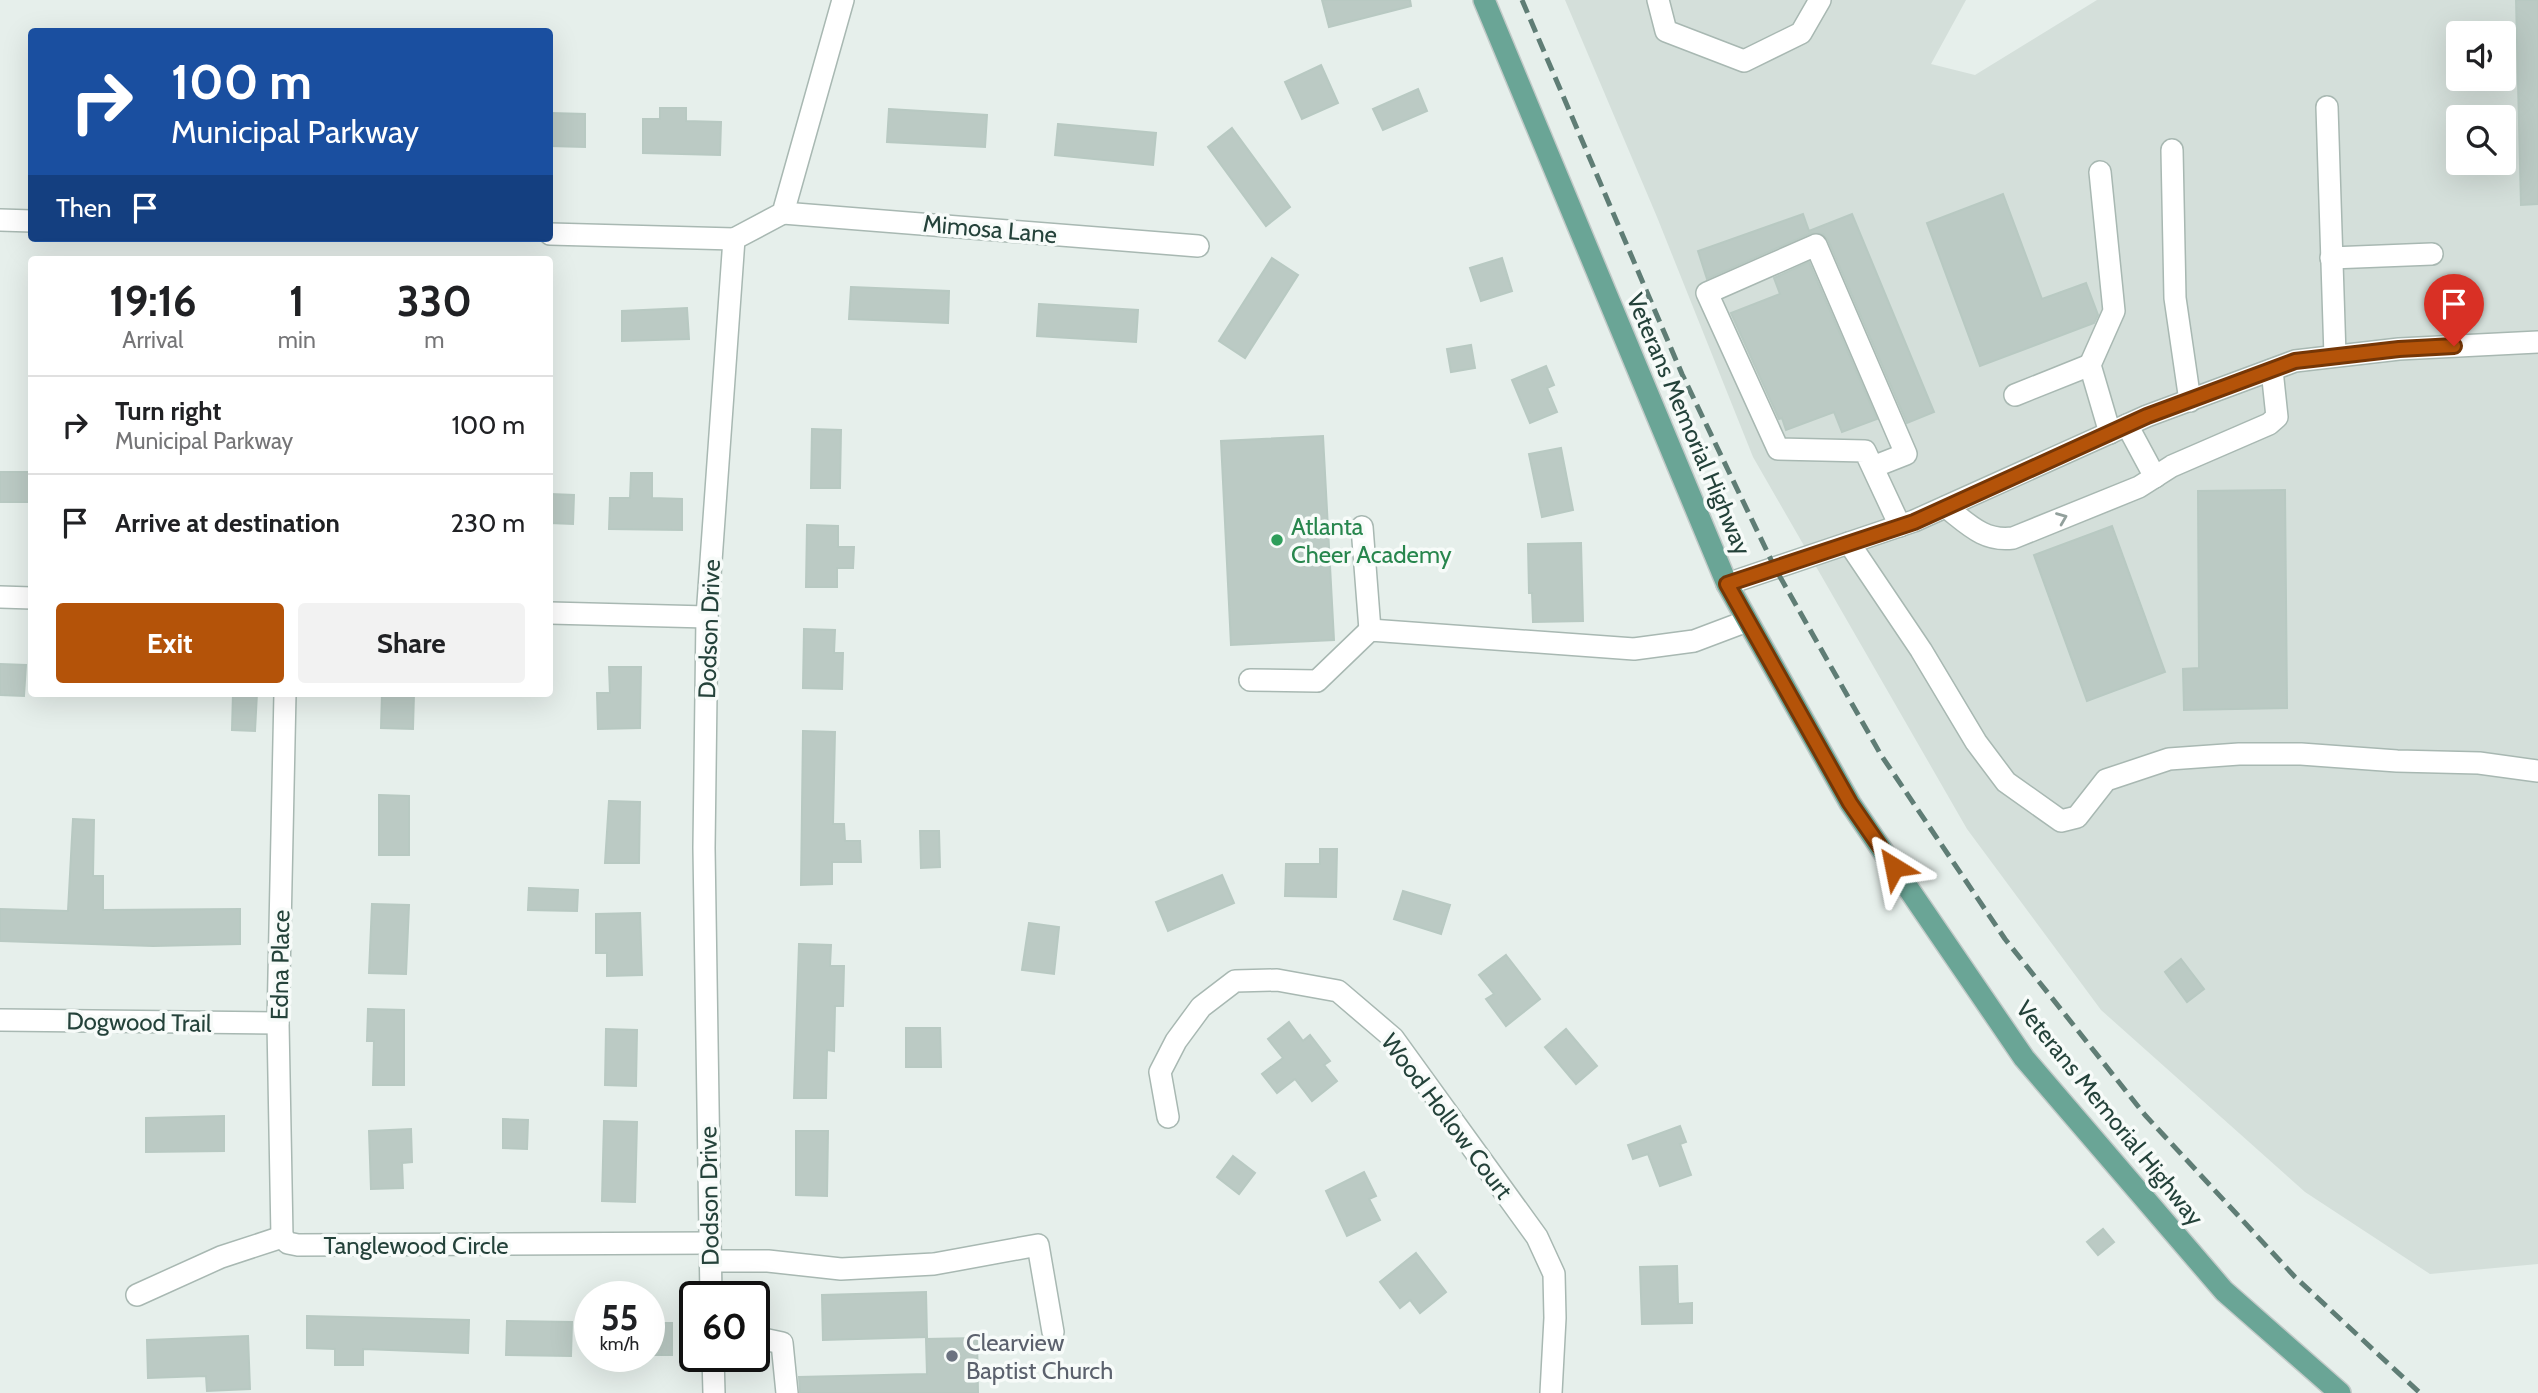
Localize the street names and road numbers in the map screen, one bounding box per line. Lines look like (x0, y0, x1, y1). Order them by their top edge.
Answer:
street label: Mimosa Lane (922, 209, 1058, 249)
street label: Veterans Memorial Highway (1621, 289, 1757, 559)
street label: Dodson Drive (692, 559, 726, 699)
street label: Edna Place (265, 910, 295, 1020)
street label: Veterans Memorial Highway (2010, 994, 2210, 1232)
street label: Dogwood Trail (66, 1006, 212, 1038)
street label: Wood Hollow Court (1375, 1028, 1519, 1204)
street label: Dodson Drive (693, 1126, 725, 1266)
street label: Tanglewood Circle (323, 1231, 509, 1260)

